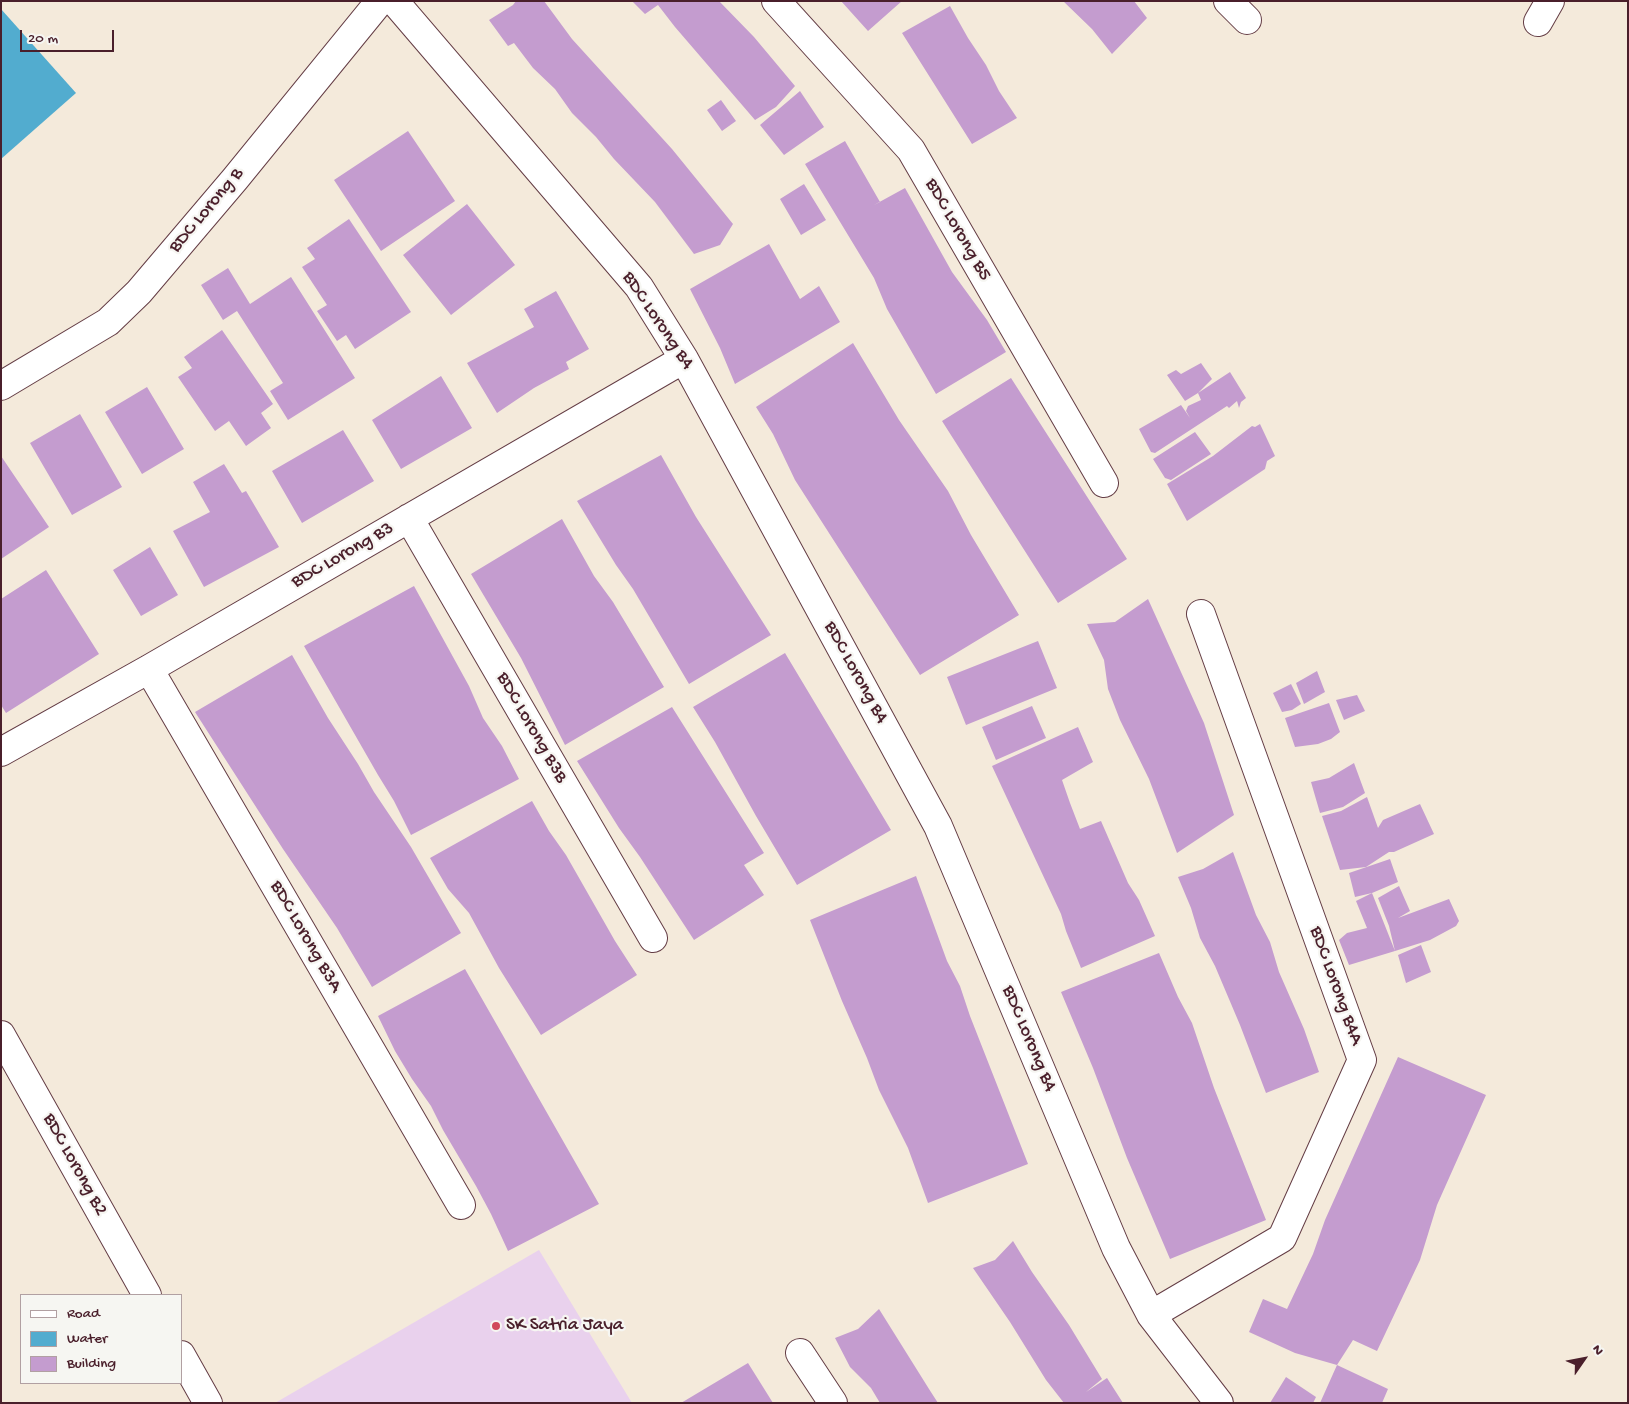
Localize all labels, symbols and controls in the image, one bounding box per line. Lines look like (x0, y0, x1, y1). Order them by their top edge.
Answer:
scale bar (22, 20, 116, 52)
text: 20 m (28, 30, 58, 48)
street label: BDC Lorong B (165, 164, 249, 258)
street label: BDC Lorong B5 (919, 175, 995, 285)
street label: BDC Lorong B4 (616, 268, 698, 374)
street label: BDC Lorong B3 (288, 518, 398, 594)
street label: BDC Lorong B4 (818, 618, 892, 728)
street label: BDC Lorong B3B (490, 669, 572, 787)
street label: BDC Lorong B3A (264, 877, 346, 997)
street label: BDC Lorong B4A (1303, 924, 1367, 1048)
street label: BDC Lorong B4 (995, 982, 1061, 1096)
street label: BDC Lorong B2 (36, 1110, 112, 1220)
legend (20, 1294, 182, 1384)
text: Road (67, 1305, 100, 1323)
place label: SK Satria Jaya (506, 1315, 623, 1337)
marker: SK Satria Jaya (490, 1320, 502, 1332)
text: Water (67, 1330, 107, 1348)
north arrow (1559, 1334, 1609, 1384)
text: N (1587, 1342, 1607, 1359)
text: Building (67, 1355, 116, 1373)

